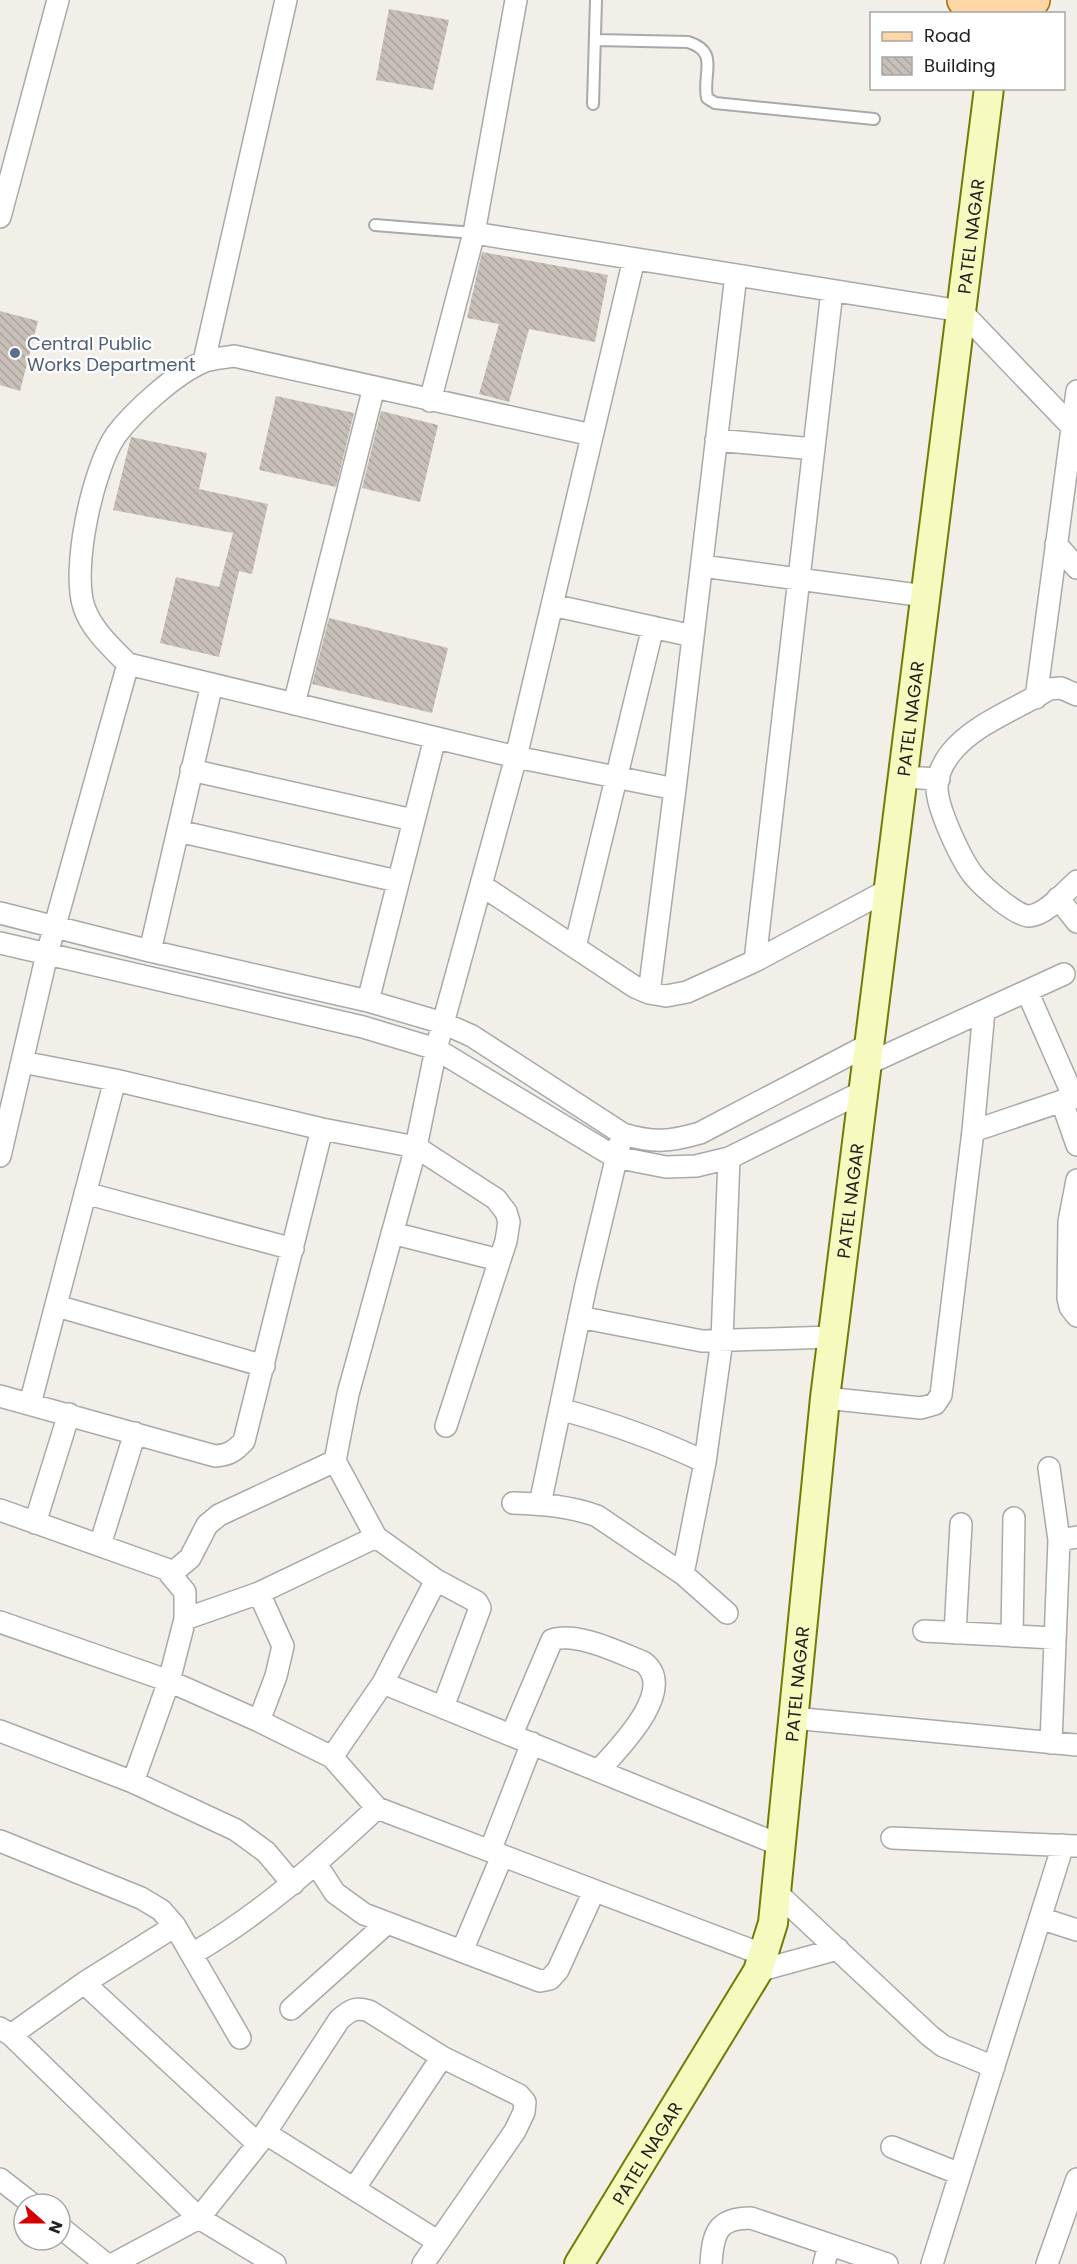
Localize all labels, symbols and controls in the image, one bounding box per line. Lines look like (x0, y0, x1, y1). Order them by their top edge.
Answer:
legend (870, 12, 1065, 90)
text: Road (924, 23, 971, 48)
text: Building (924, 53, 996, 78)
street label: PATEL NAGAR (951, 177, 990, 295)
place label: Central Public Works Department (27, 331, 196, 377)
marker: Central Public Works Department (8, 346, 22, 360)
street label: PATEL NAGAR (890, 659, 930, 778)
street label: PATEL NAGAR (830, 1142, 869, 1260)
street label: PATEL NAGAR (779, 1625, 815, 1743)
street label: PATEL NAGAR (606, 2097, 688, 2209)
north arrow (12, 2192, 72, 2252)
text: N (43, 2217, 68, 2237)

